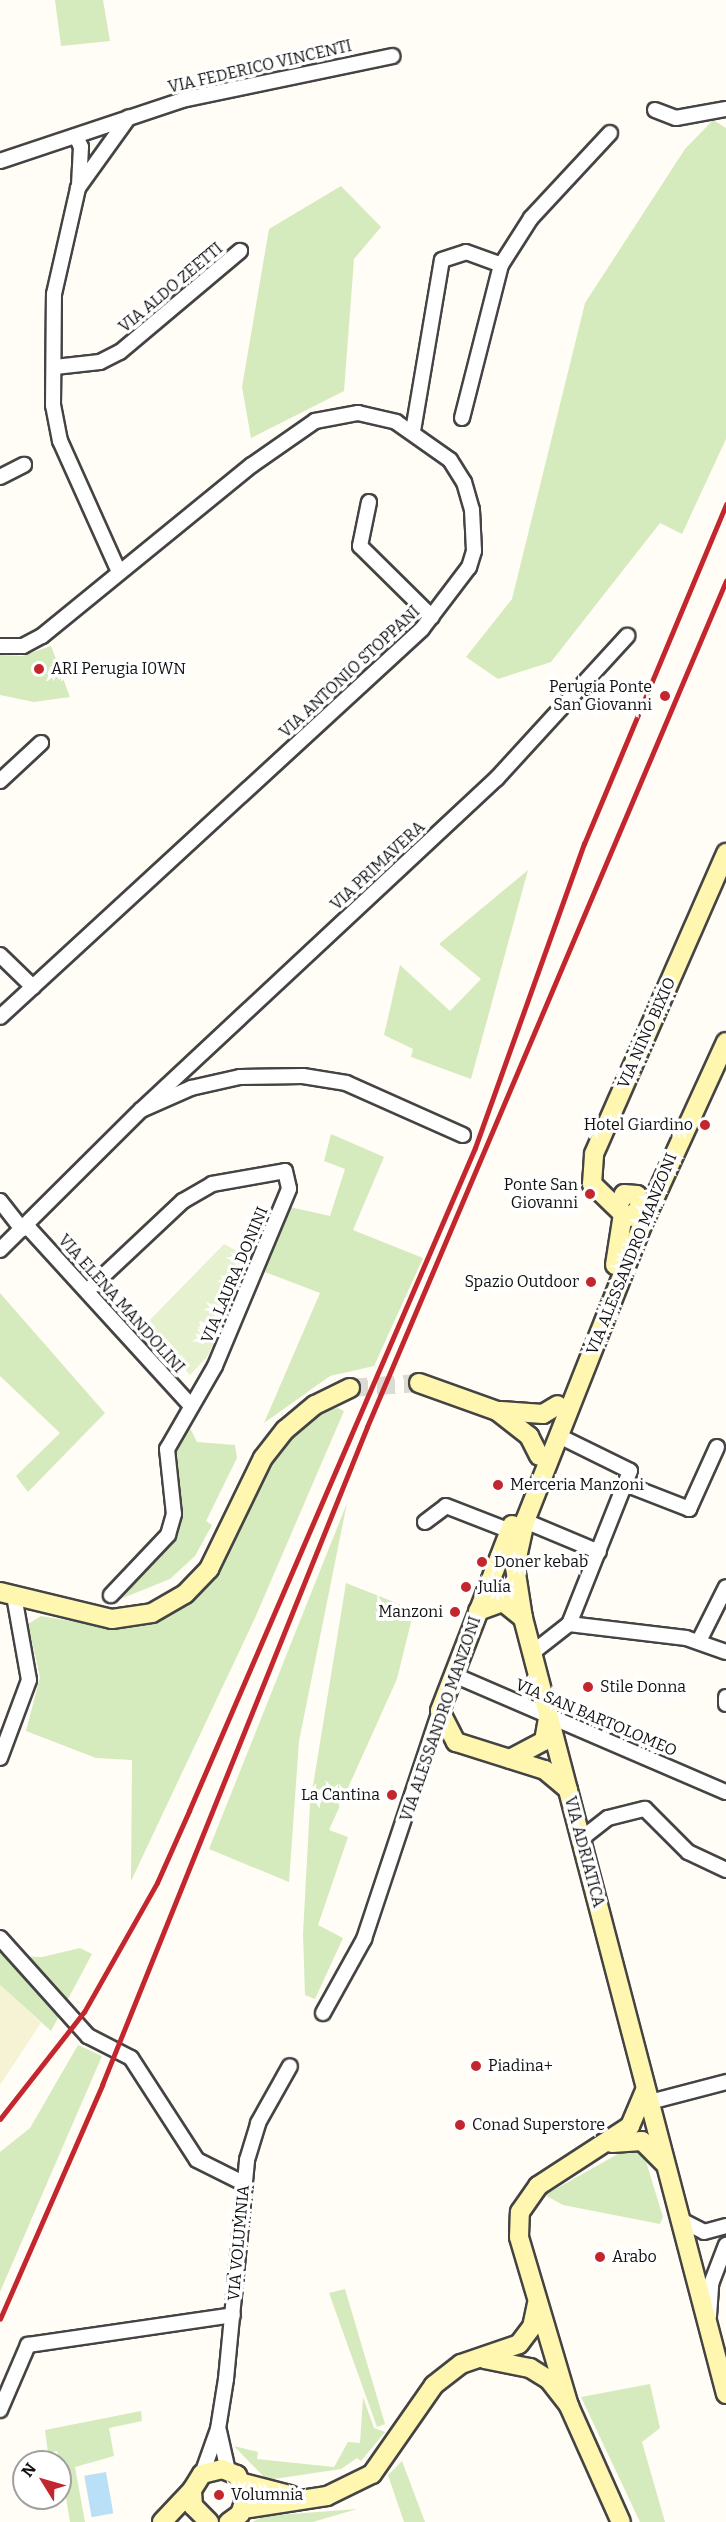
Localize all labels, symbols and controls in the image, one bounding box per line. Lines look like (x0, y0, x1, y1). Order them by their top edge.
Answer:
street label: VIA FEDERICO VINCENTI (166, 37, 354, 97)
street label: VIA ALDO ZEETTI (115, 239, 227, 337)
street label: VIA ANTONIO STOPPANI (276, 602, 424, 742)
place label: ARI Perugia I0WN (51, 659, 186, 679)
marker: ARI Perugia I0WN (32, 662, 46, 676)
place label: Perugia Ponte San Giovanni (549, 677, 652, 715)
marker: Perugia Ponte San Giovanni (656, 687, 674, 705)
street label: VIA PRIMAVERA (327, 817, 429, 915)
street label: VIA NINO BIXIO (614, 974, 680, 1092)
place label: Hotel Giardino (584, 1115, 693, 1135)
marker: Hotel Giardino (698, 1118, 712, 1132)
street label: VIA ALESSANDRO MANZONI (583, 1150, 681, 1358)
place label: Ponte San Giovanni (504, 1175, 578, 1213)
marker: Ponte San Giovanni (583, 1187, 597, 1201)
street label: VIA LAURA DONINI (198, 1204, 272, 1346)
street label: VIA ELENA MANDOLINI (54, 1231, 188, 1377)
place label: Spazio Outdoor (465, 1272, 579, 1292)
marker: Spazio Outdoor (584, 1275, 598, 1289)
place label: Merceria Manzoni (510, 1475, 644, 1495)
marker: Merceria Manzoni (491, 1478, 505, 1492)
place label: Doner kebab (494, 1552, 588, 1572)
marker: Doner kebab (475, 1555, 489, 1569)
place label: Julia (478, 1577, 511, 1597)
marker: Julia (459, 1580, 473, 1594)
place label: Manzoni (378, 1602, 443, 1622)
marker: Manzoni (448, 1605, 462, 1619)
street label: VIA ALESSANDRO MANZONI (397, 1614, 485, 1824)
street label: VIA SAN BARTOLOMEO (512, 1675, 680, 1761)
place label: Stile Donna (600, 1677, 686, 1697)
marker: Stile Donna (581, 1680, 595, 1694)
place label: La Cantina (301, 1785, 380, 1805)
marker: La Cantina (385, 1788, 399, 1802)
street label: VIA ADRIATICA (560, 1794, 608, 1910)
place label: Piadina+ (488, 2056, 553, 2076)
marker: Piadina+ (469, 2059, 483, 2073)
place label: Conad Superstore (472, 2115, 605, 2135)
marker: Conad Superstore (453, 2118, 467, 2132)
street label: VIA VOLUMNIA (224, 2184, 254, 2302)
place label: Arabo (612, 2247, 657, 2267)
marker: Arabo (593, 2250, 607, 2264)
north arrow (12, 2450, 72, 2510)
text: N (18, 2459, 40, 2481)
place label: Volumnia (231, 2485, 303, 2505)
marker: Volumnia (212, 2488, 226, 2502)

